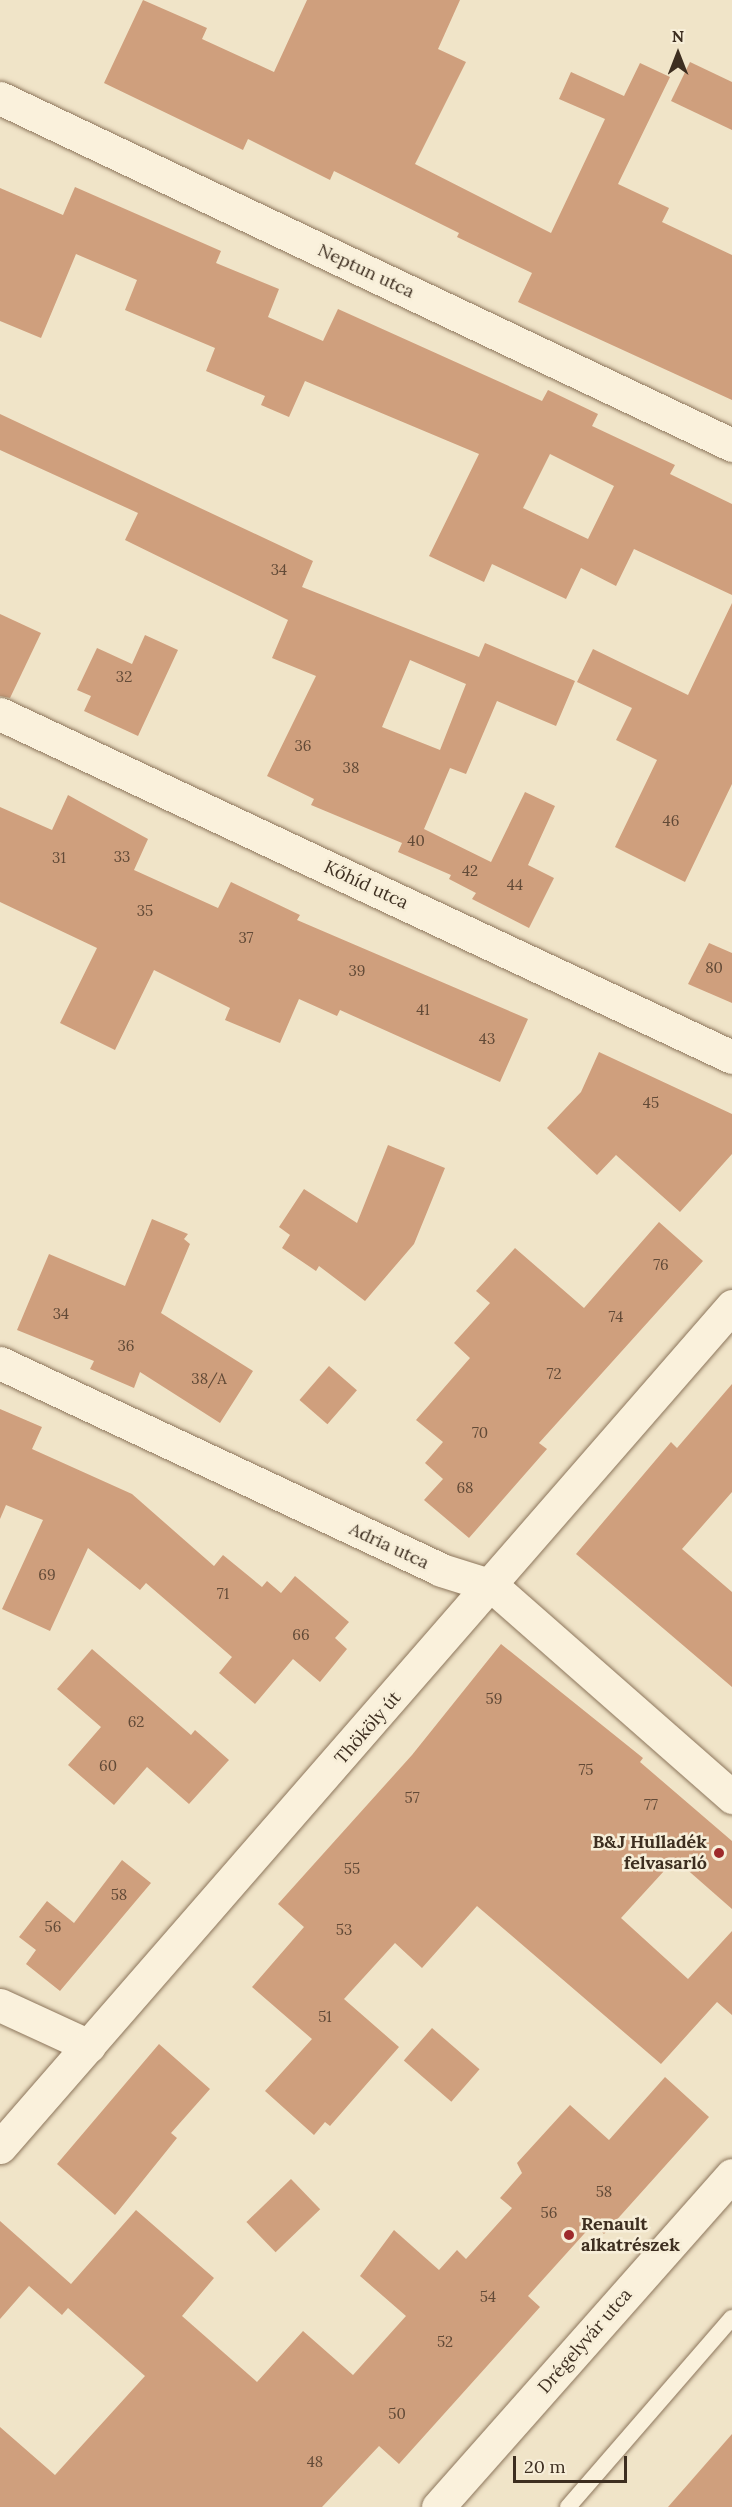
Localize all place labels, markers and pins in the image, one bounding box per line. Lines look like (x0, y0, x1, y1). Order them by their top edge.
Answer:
place label: B&J Hulladék felvasarló (592, 1832, 707, 1874)
marker: B&J Hulladék felvasarló (712, 1846, 726, 1860)
place label: Renault alkatrészek (581, 2214, 680, 2256)
marker: Renault alkatrészek (562, 2228, 576, 2242)

